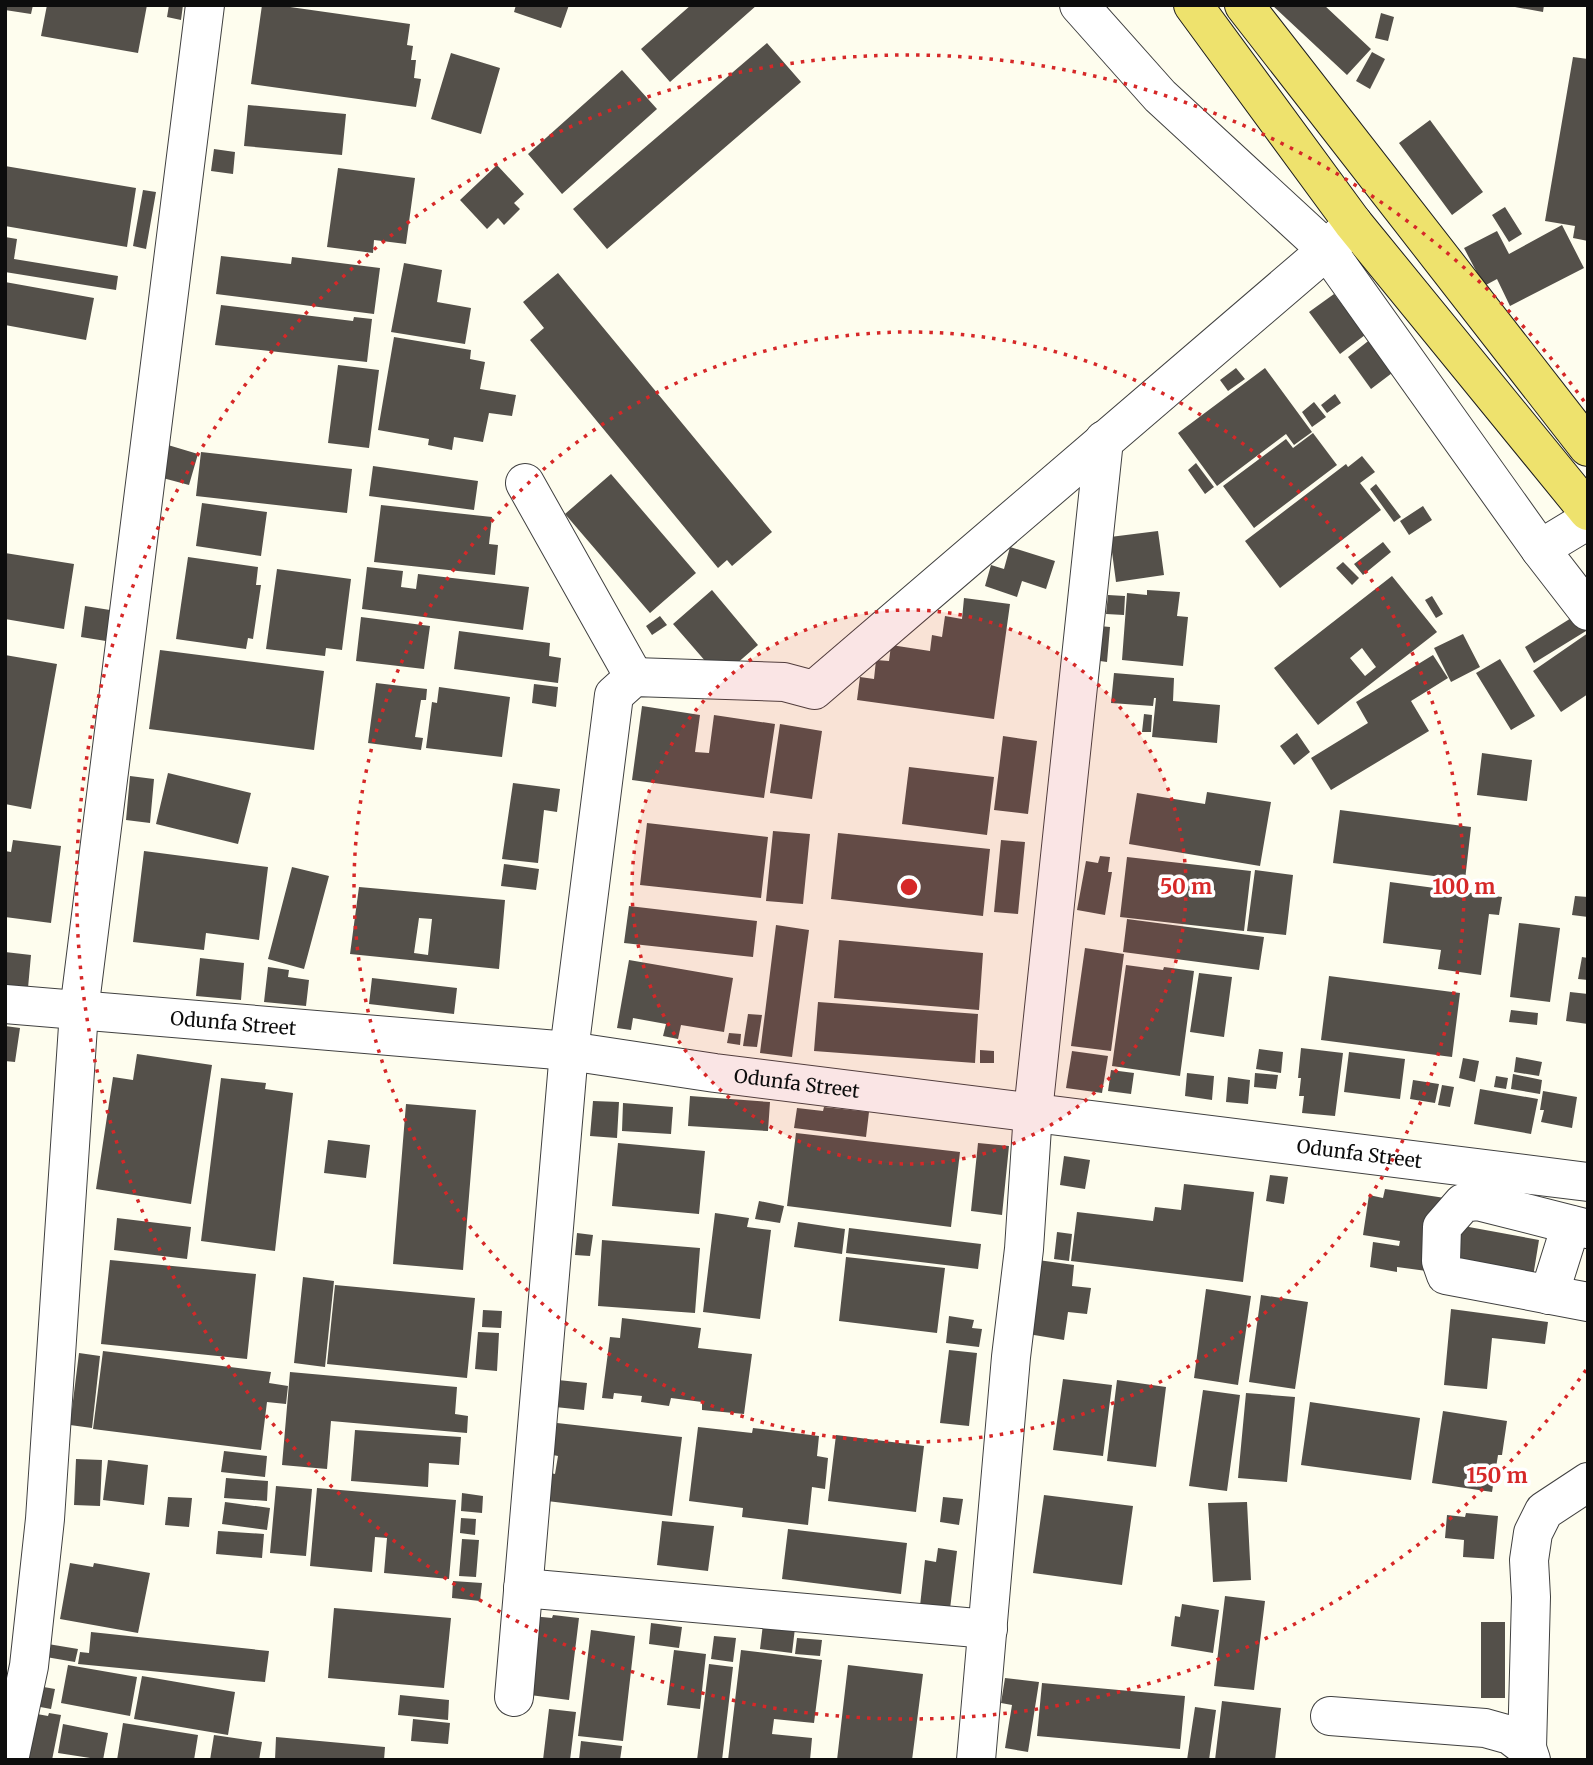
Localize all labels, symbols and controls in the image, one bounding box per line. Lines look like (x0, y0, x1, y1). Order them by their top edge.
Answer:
text: 50 m (1160, 873, 1212, 900)
text: 100 m (1433, 873, 1495, 900)
centre of rings (897, 875, 921, 899)
street label: Odunfa Street (169, 1006, 298, 1040)
street label: Odunfa Street (733, 1063, 861, 1103)
street label: Odunfa Street (1295, 1134, 1424, 1173)
text: 150 m (1466, 1462, 1528, 1489)

